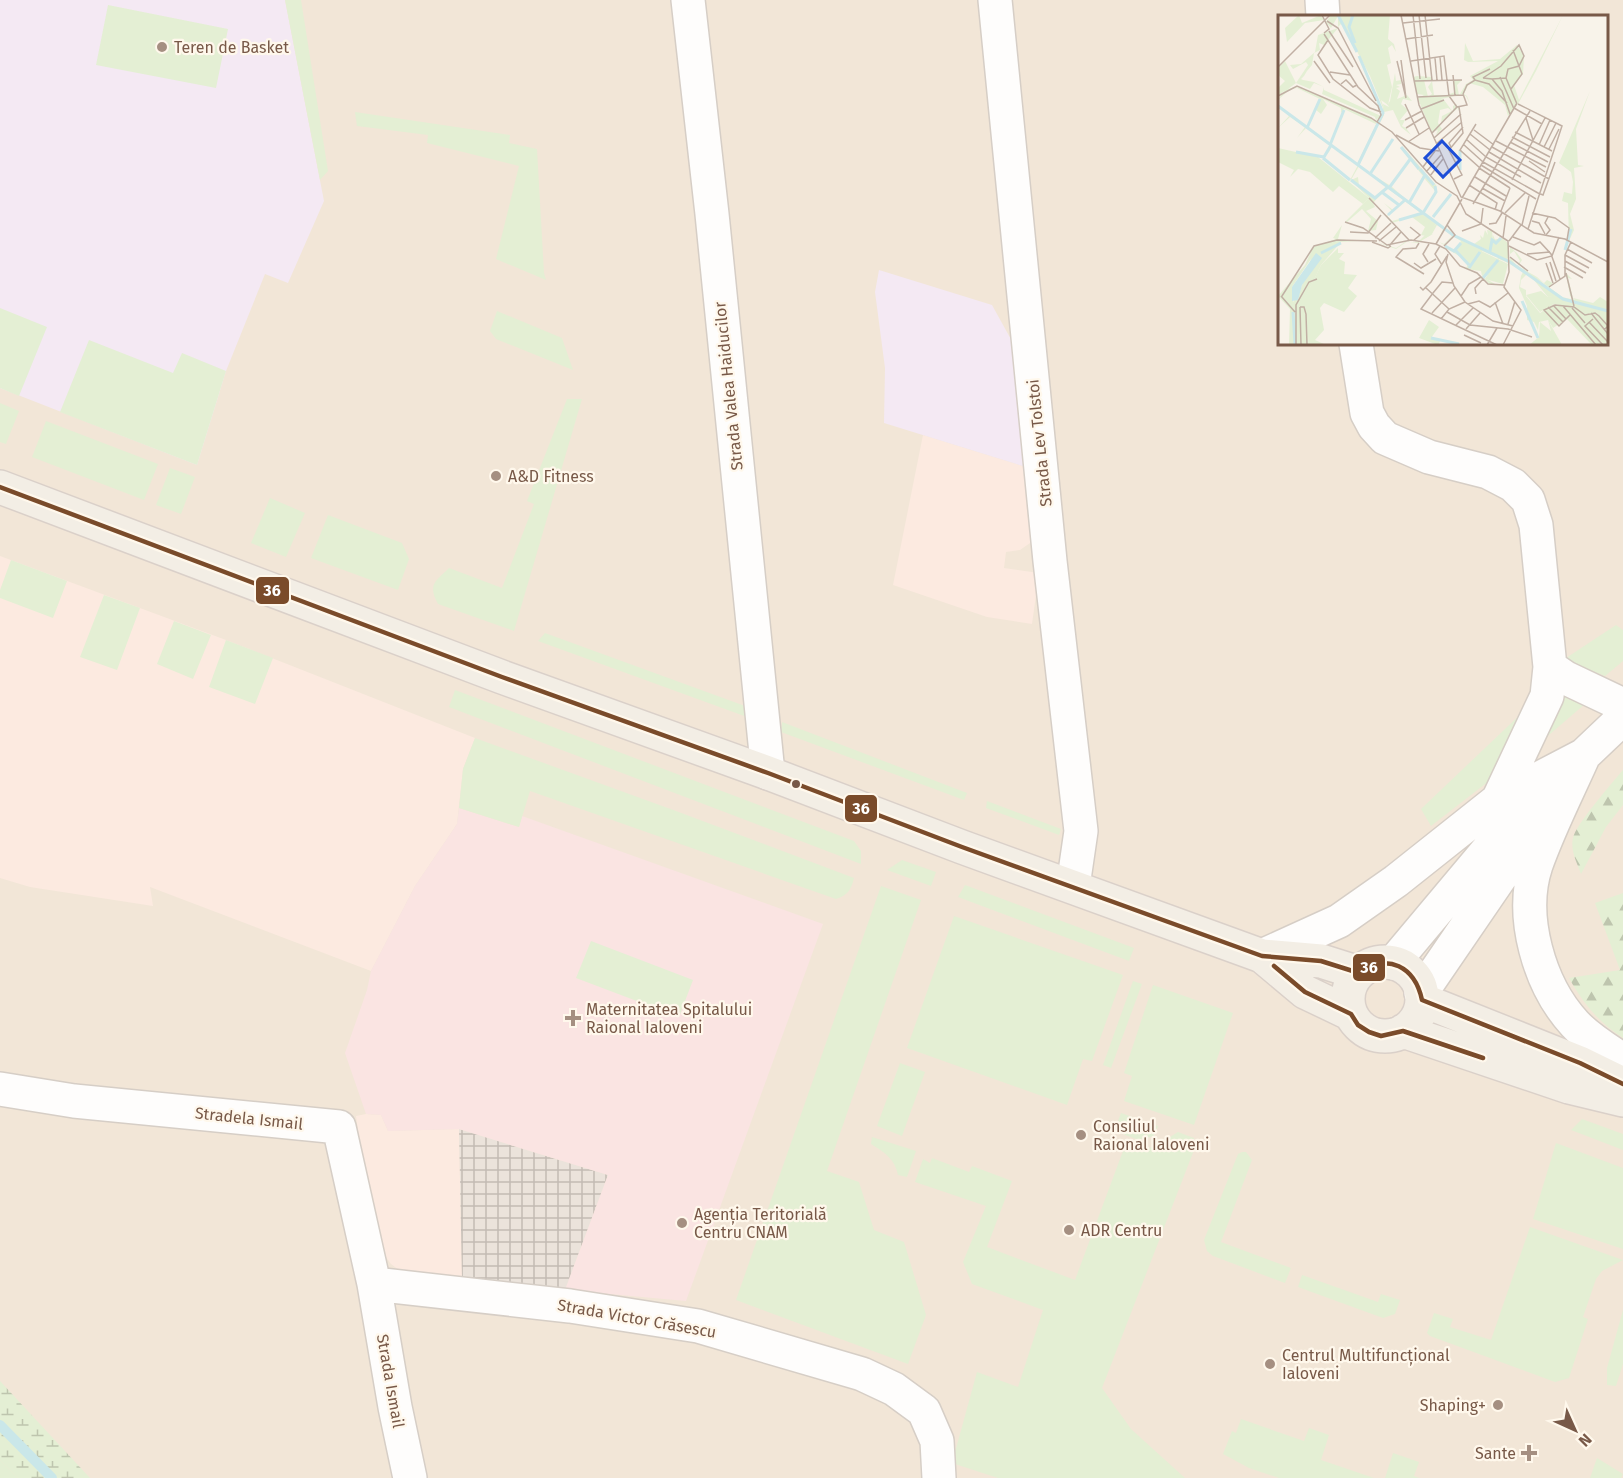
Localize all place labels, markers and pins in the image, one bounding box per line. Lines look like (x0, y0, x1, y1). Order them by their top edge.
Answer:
place label: Teren de Basket (174, 38, 289, 57)
marker: Teren de Basket (155, 40, 169, 54)
place label: A&D Fitness (508, 467, 594, 486)
marker: A&D Fitness (489, 469, 503, 483)
unlabelled marker (790, 778, 802, 790)
place label: Maternitatea Spitalului Raional Ialoveni (586, 1000, 752, 1037)
marker: Maternitatea Spitalului Raional Ialoveni (564, 1009, 582, 1027)
place label: Consiliul Raional Ialoveni (1093, 1117, 1210, 1154)
marker: Consiliul Raional Ialoveni (1074, 1128, 1088, 1142)
place label: Agenția Teritorială Centru CNAM (694, 1205, 827, 1242)
marker: Agenția Teritorială Centru CNAM (675, 1216, 689, 1230)
place label: ADR Centru (1081, 1221, 1162, 1240)
marker: ADR Centru (1062, 1223, 1076, 1237)
place label: Centrul Multifuncțional Ialoveni (1282, 1346, 1450, 1383)
marker: Centrul Multifuncțional Ialoveni (1263, 1357, 1277, 1371)
place label: Shaping+ (1420, 1396, 1486, 1415)
marker: Shaping+ (1491, 1398, 1505, 1412)
place label: Sante (1475, 1444, 1516, 1463)
marker: Sante (1520, 1444, 1538, 1462)

